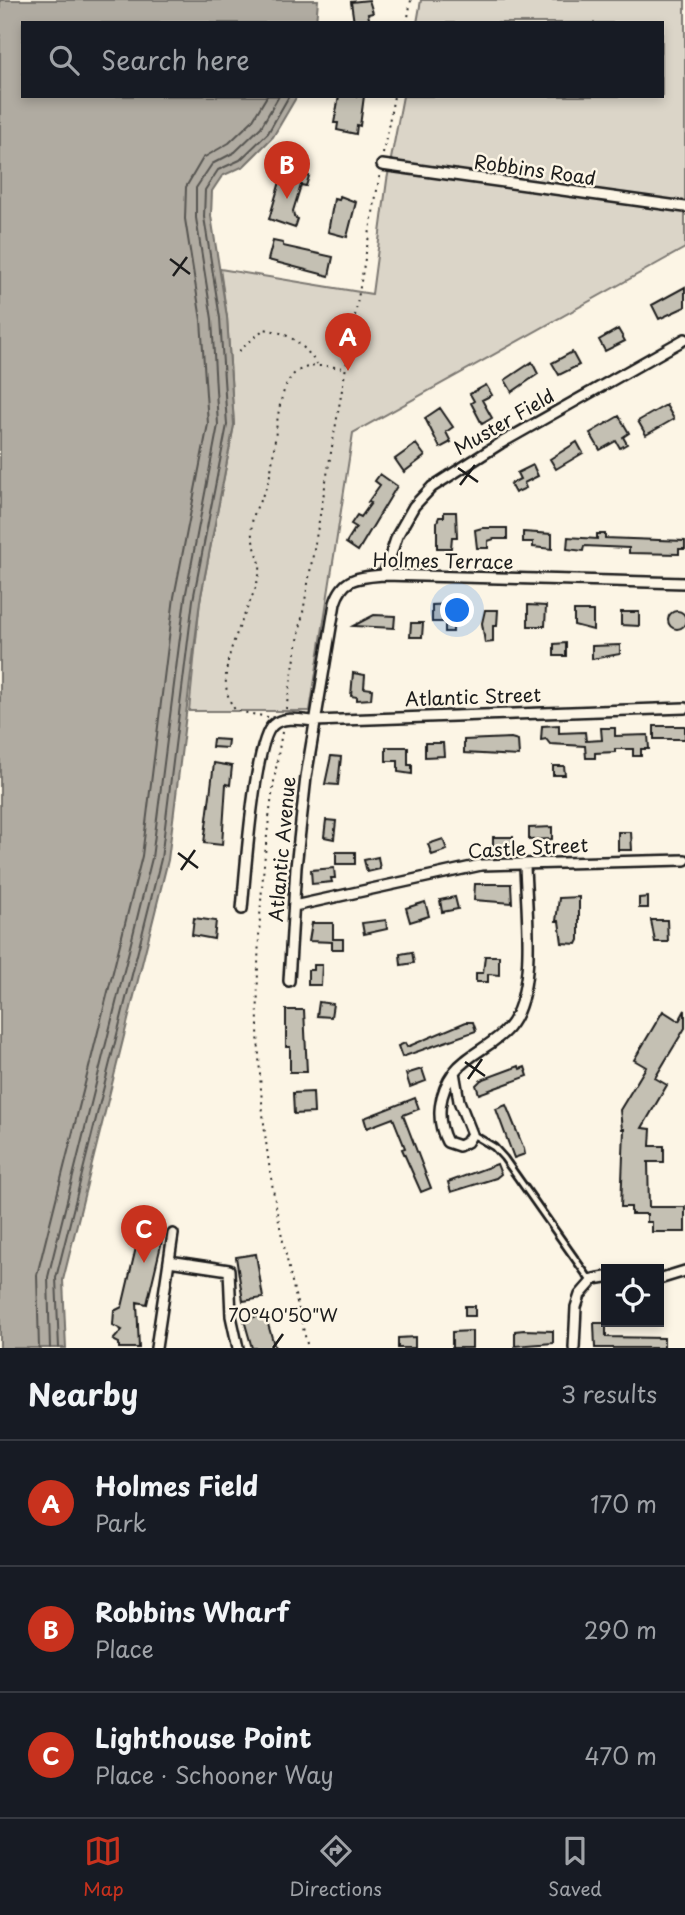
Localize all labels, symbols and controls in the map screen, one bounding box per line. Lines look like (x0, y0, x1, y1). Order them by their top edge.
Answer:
search box (21, 21, 664, 98)
text: Search here (101, 40, 250, 79)
icon: search (45, 41, 83, 79)
pin: B (264, 141, 310, 199)
street label: Robbins Road (472, 147, 598, 191)
pin: A (325, 313, 371, 371)
street label: Muster Field (448, 381, 559, 461)
street label: Holmes Terrace (372, 545, 514, 575)
your location (440, 593, 474, 627)
street label: Atlantic Street (404, 680, 542, 712)
street label: Atlantic Avenue (261, 775, 301, 923)
street label: Castle Street (467, 830, 589, 864)
pin: C (121, 1205, 167, 1263)
map controls (601, 1264, 664, 1327)
button: locate (601, 1264, 664, 1327)
text: 70°40'50"W (228, 1301, 338, 1328)
text: Nearby (28, 1371, 138, 1416)
text: 3 results (561, 1376, 657, 1411)
text: Holmes Field (95, 1466, 258, 1505)
text: A (42, 1486, 60, 1521)
text: 170 m (590, 1486, 657, 1521)
text: Park (95, 1505, 146, 1540)
text: Robbins Wharf (95, 1592, 289, 1631)
text: B (43, 1612, 59, 1647)
text: 290 m (584, 1612, 657, 1647)
text: Place (95, 1631, 154, 1666)
text: Lighthouse Point (95, 1718, 311, 1757)
text: C (42, 1738, 60, 1773)
text: 470 m (584, 1738, 657, 1773)
text: Place · Schooner Way (95, 1757, 334, 1792)
tab: Map (83, 1832, 124, 1902)
tab: Directions (290, 1832, 382, 1902)
tab: Saved (548, 1832, 602, 1902)

